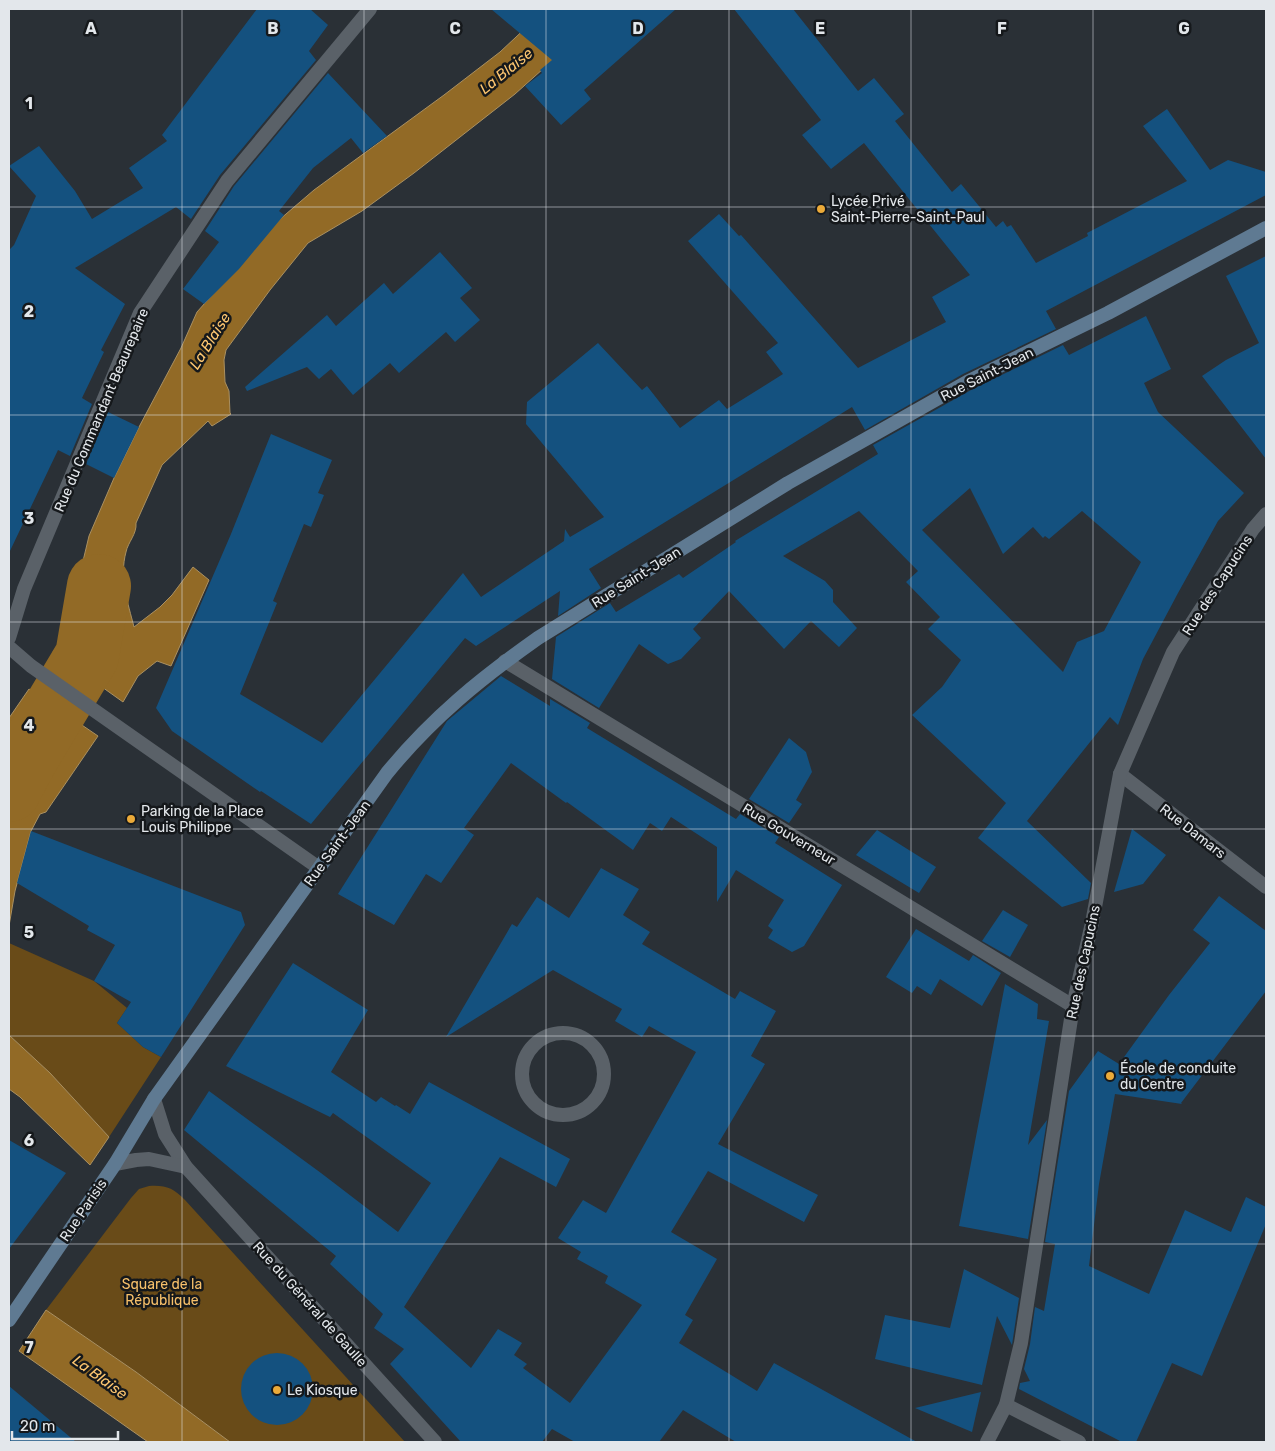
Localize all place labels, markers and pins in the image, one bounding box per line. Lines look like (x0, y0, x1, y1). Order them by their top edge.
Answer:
place label: Lycée Privé Saint-Pierre-Saint-Paul (831, 193, 985, 226)
marker: Lycée Privé Saint-Pierre-Saint-Paul (815, 203, 827, 215)
place label: Parking de la Place Louis Philippe (141, 803, 264, 836)
marker: Parking de la Place Louis Philippe (125, 813, 137, 825)
place label: École de conduite du Centre (1120, 1059, 1236, 1093)
marker: École de conduite du Centre (1104, 1070, 1116, 1082)
place label: Le Kiosque (287, 1382, 358, 1399)
marker: Le Kiosque (271, 1384, 283, 1396)

